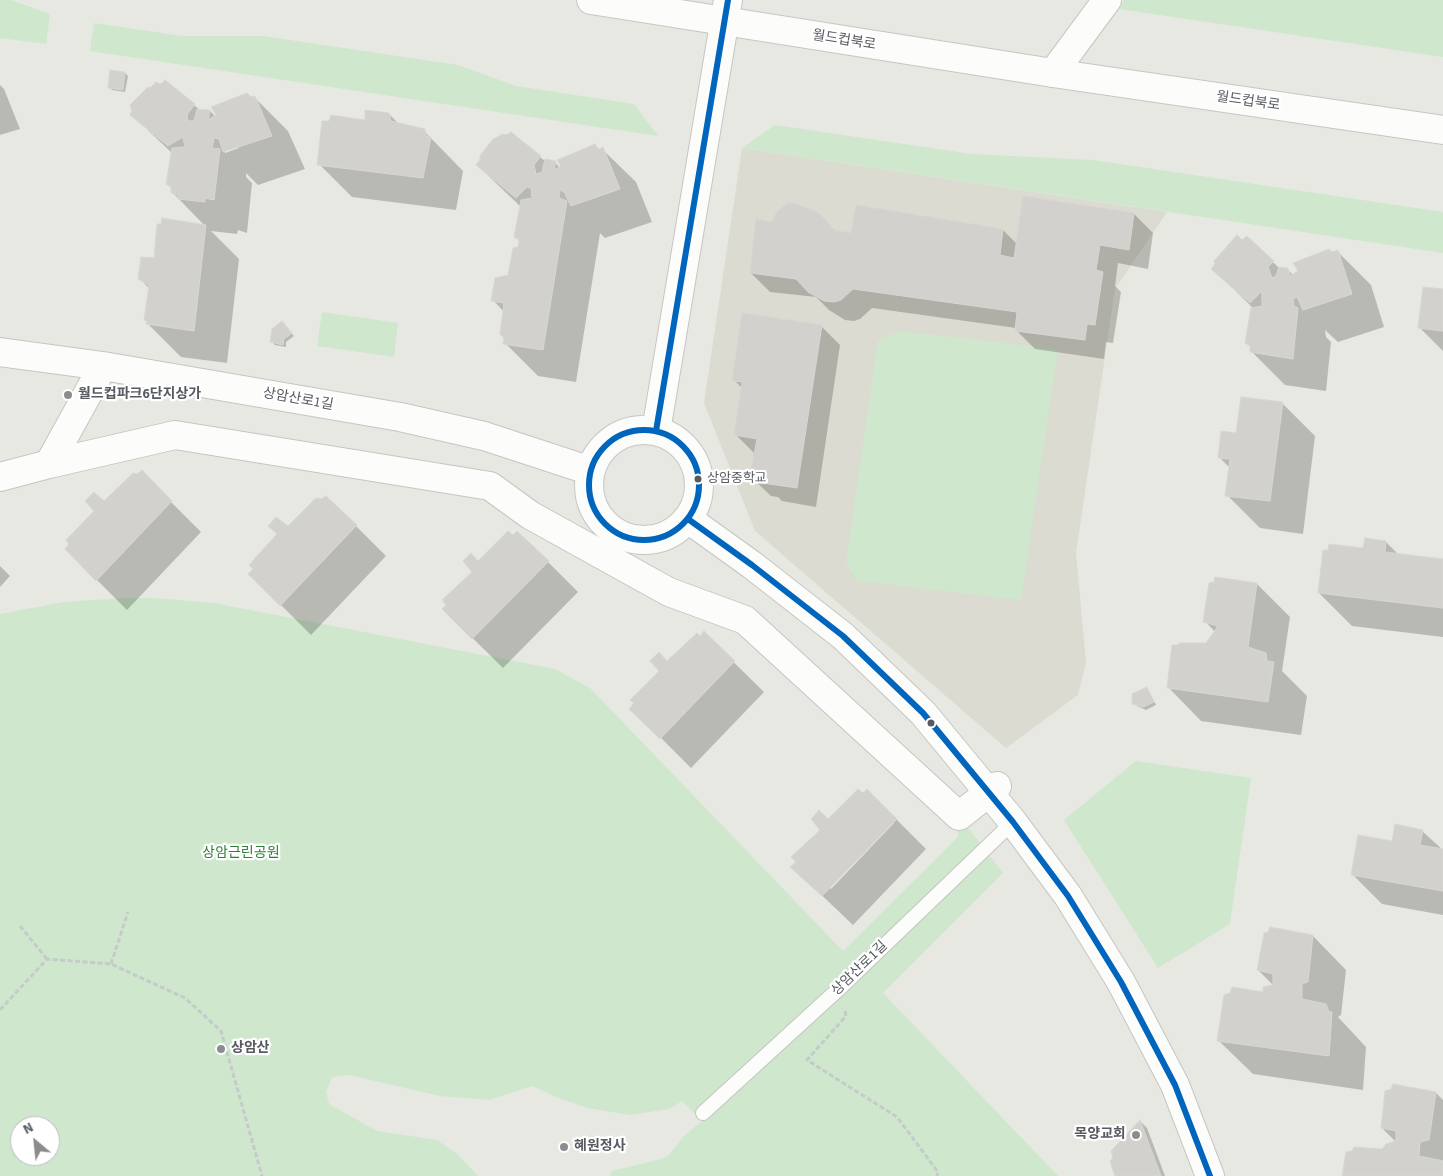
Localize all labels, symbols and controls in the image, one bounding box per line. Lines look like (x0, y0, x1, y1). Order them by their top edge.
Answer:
street label: 월드컵북로 (811, 28, 877, 54)
street label: 월드컵북로 (1215, 89, 1281, 115)
street label: 상암산로1길 (261, 386, 335, 414)
place label: 월드컵파크6단지상가 (78, 387, 201, 403)
marker: 월드컵파크6단지상가 (62, 389, 74, 401)
place label: 상암중학교 (707, 471, 767, 487)
marker: 상암중학교 (693, 474, 703, 484)
unlabelled marker (926, 718, 936, 728)
park label: 상암근린공원 (202, 846, 280, 862)
street label: 상암산로1길 (828, 938, 892, 1000)
place label: 상암산 (231, 1041, 270, 1057)
marker: 상암산 (215, 1043, 227, 1055)
north arrow (10, 1116, 60, 1166)
text: N (20, 1118, 37, 1140)
place label: 목양교회 (1074, 1127, 1126, 1143)
marker: 목양교회 (1130, 1129, 1142, 1141)
place label: 혜원정사 (574, 1139, 626, 1155)
marker: 혜원정사 (558, 1141, 570, 1153)

